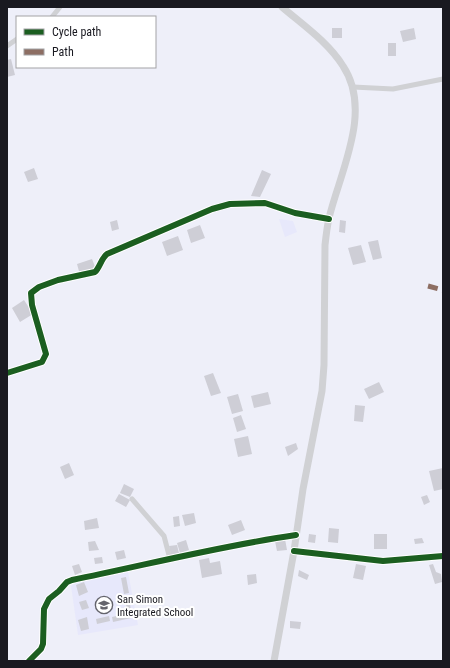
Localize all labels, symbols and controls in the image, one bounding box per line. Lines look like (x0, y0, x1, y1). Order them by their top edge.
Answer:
legend (16, 16, 156, 68)
text: Cycle path (52, 25, 102, 39)
text: Path (52, 45, 74, 59)
place label: San Simon Integrated School (117, 593, 193, 619)
school or university icon: San Simon Integrated School (94, 595, 114, 615)

